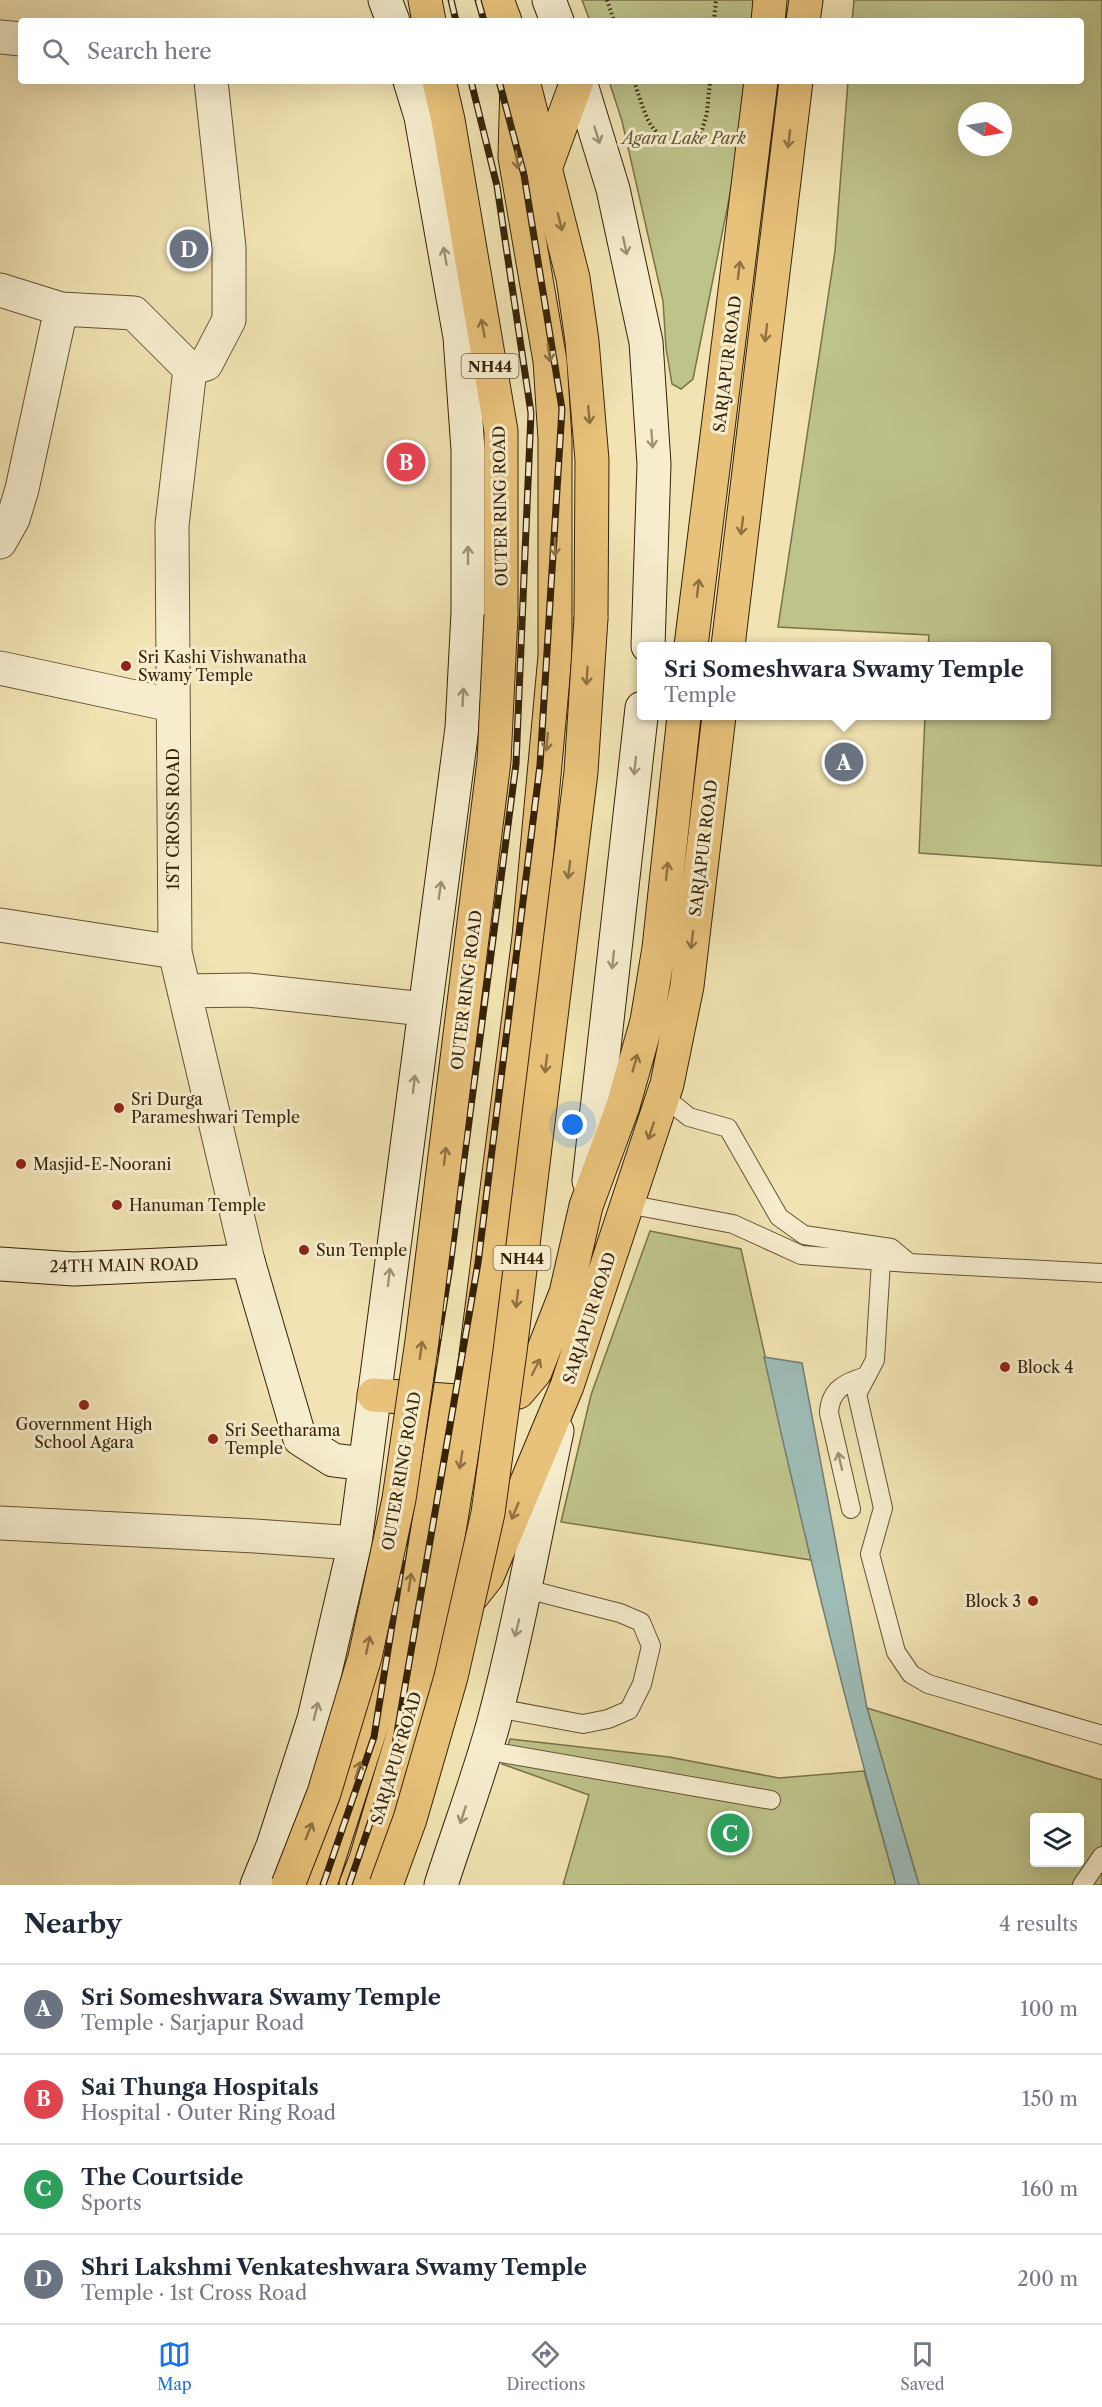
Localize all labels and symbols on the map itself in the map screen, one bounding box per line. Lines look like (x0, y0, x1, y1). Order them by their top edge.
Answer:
north arrow (958, 102, 1012, 156)
one-way arrow (592, 125, 603, 144)
park label: Agara Lake Park (619, 128, 746, 148)
one-way arrow (783, 129, 794, 149)
one-way arrow (511, 150, 522, 170)
one-way arrow (555, 212, 566, 232)
pin: D (170, 226, 208, 272)
one-way arrow (620, 236, 632, 255)
one-way arrow (440, 247, 451, 267)
one-way arrow (733, 261, 744, 280)
street label: SARJAPUR ROAD (709, 294, 745, 434)
one-way arrow (477, 318, 488, 338)
one-way arrow (760, 322, 771, 342)
one-way arrow (543, 342, 554, 362)
road number: NH44 (462, 354, 518, 378)
one-way arrow (583, 405, 594, 424)
street label: OUTER RING ROAD (489, 425, 511, 587)
one-way arrow (647, 428, 658, 448)
pin: B (386, 440, 426, 484)
one-way arrow (737, 516, 748, 536)
one-way arrow (549, 537, 561, 557)
one-way arrow (462, 545, 474, 565)
one-way arrow (693, 579, 704, 599)
place label: Sri Kashi Vishwanatha Swamy Temple (138, 647, 307, 685)
marker: Sri Kashi Vishwanatha Swamy Temple (119, 659, 133, 673)
one-way arrow (581, 666, 592, 686)
one-way arrow (458, 687, 469, 707)
one-way arrow (541, 732, 552, 751)
pin: A (824, 740, 864, 784)
street label: 1ST CROSS ROAD (163, 748, 183, 890)
one-way arrow (629, 755, 640, 775)
street label: SARJAPUR ROAD (685, 778, 721, 918)
one-way arrow (563, 860, 574, 880)
one-way arrow (662, 861, 673, 881)
one-way arrow (434, 881, 445, 901)
street label: OUTER RING ROAD (446, 909, 486, 1071)
one-way arrow (687, 930, 698, 950)
one-way arrow (607, 949, 618, 969)
one-way arrow (540, 1054, 551, 1073)
one-way arrow (630, 1054, 641, 1073)
one-way arrow (409, 1074, 420, 1094)
place label: Sri Durga Parameshwari Temple (131, 1089, 300, 1127)
marker: Sri Durga Parameshwari Temple (112, 1101, 126, 1115)
your location (558, 1110, 587, 1139)
one-way arrow (645, 1121, 656, 1139)
one-way arrow (440, 1147, 451, 1167)
place label: Masjid-E-Noorani (33, 1154, 172, 1174)
marker: Masjid-E-Noorani (14, 1157, 28, 1171)
place label: Hanuman Temple (129, 1195, 266, 1215)
marker: Hanuman Temple (110, 1198, 124, 1212)
place label: Sun Temple (316, 1240, 407, 1260)
marker: Sun Temple (297, 1243, 311, 1257)
road number: NH44 (494, 1246, 550, 1270)
street label: SARJAPUR ROAD (558, 1249, 620, 1387)
street label: 24TH MAIN ROAD (49, 1254, 199, 1276)
one-way arrow (384, 1268, 395, 1287)
one-way arrow (511, 1289, 522, 1309)
one-way arrow (415, 1340, 426, 1360)
place label: Block 4 (1017, 1357, 1073, 1377)
one-way arrow (530, 1359, 542, 1376)
marker: Block 4 (998, 1360, 1012, 1374)
street label: OUTER RING ROAD (377, 1390, 425, 1552)
marker: Government High School Agara (77, 1398, 91, 1412)
place label: Government High School Agara (16, 1414, 152, 1452)
place label: Sri Seetharama Temple (225, 1420, 341, 1458)
marker: Sri Seetharama Temple (206, 1432, 220, 1446)
one-way arrow (456, 1449, 467, 1469)
one-way arrow (834, 1452, 846, 1471)
one-way arrow (508, 1502, 520, 1520)
one-way arrow (404, 1573, 415, 1592)
place label: Block 3 (965, 1591, 1021, 1611)
marker: Block 3 (1026, 1594, 1040, 1608)
one-way arrow (510, 1618, 522, 1637)
one-way arrow (363, 1636, 374, 1655)
street label: SARJAPUR ROAD (366, 1689, 426, 1827)
one-way arrow (311, 1701, 323, 1720)
one-way arrow (353, 1760, 364, 1779)
one-way arrow (457, 1805, 468, 1824)
pin: C (710, 1810, 750, 1856)
one-way arrow (305, 1822, 316, 1840)

